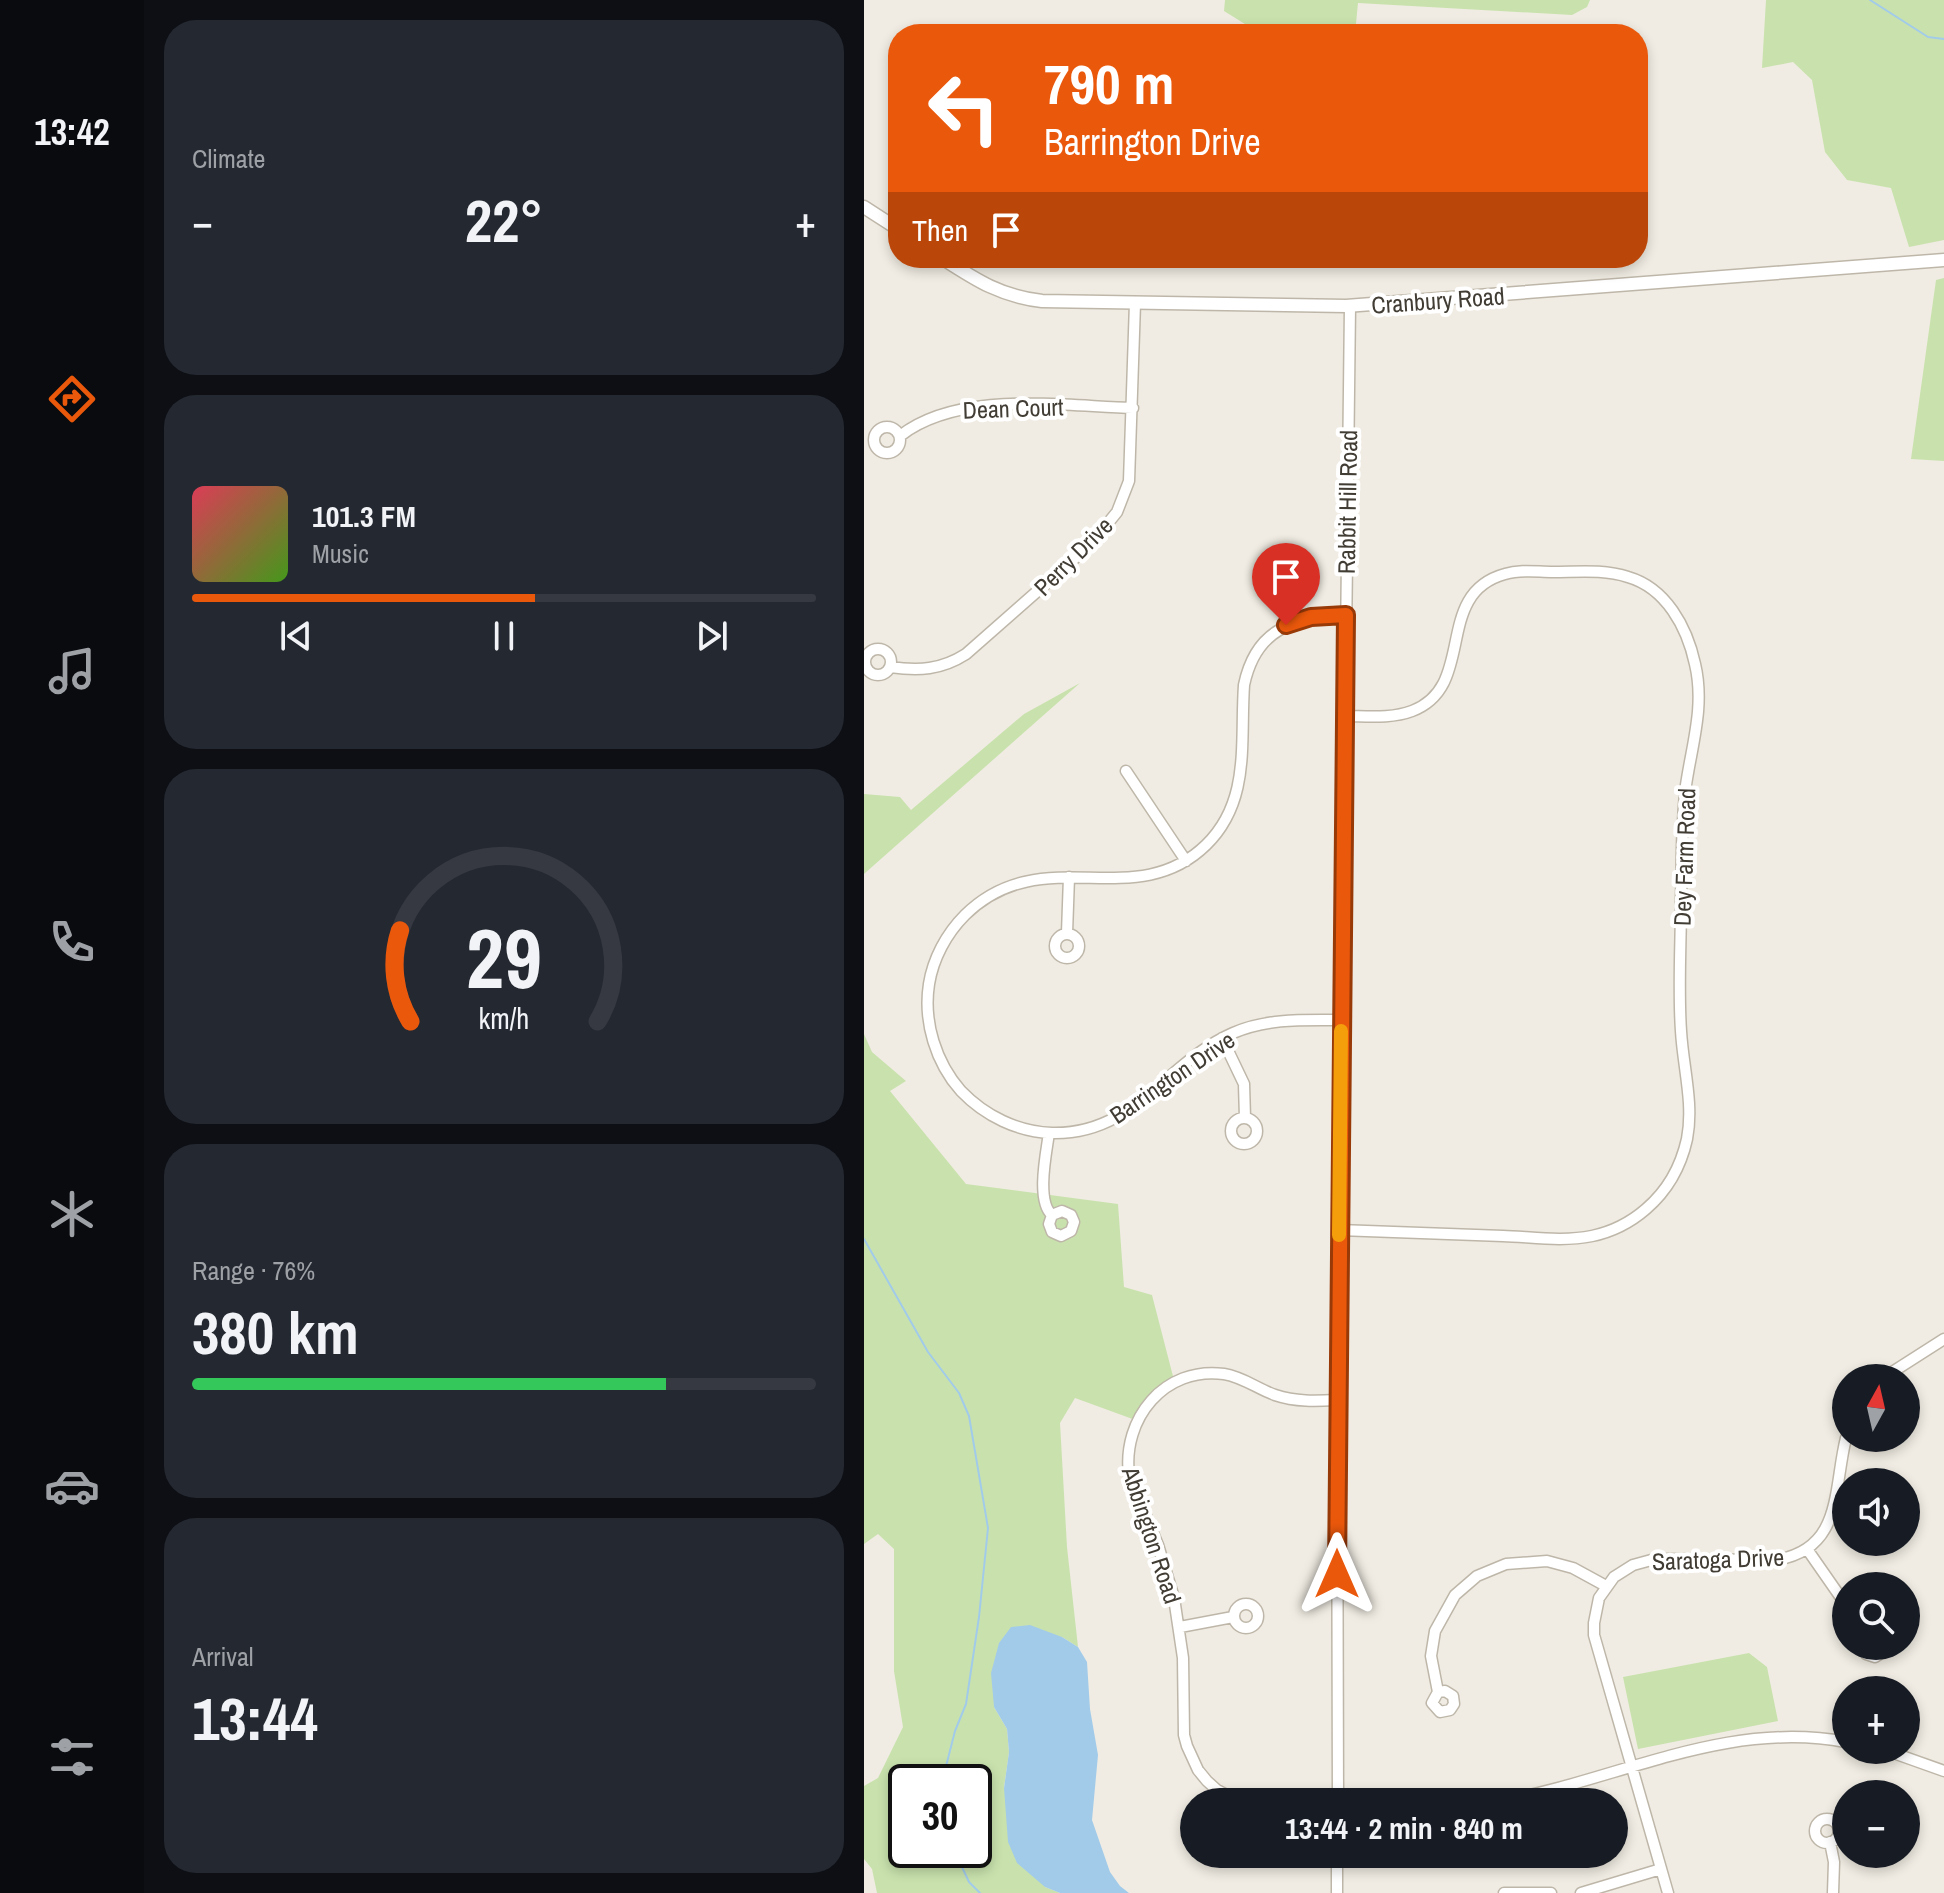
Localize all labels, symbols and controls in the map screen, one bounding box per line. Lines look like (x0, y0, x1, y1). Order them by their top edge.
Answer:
text: 790 m (1044, 46, 1174, 121)
icon: left (912, 56, 1016, 160)
text: 13:42 (34, 108, 110, 156)
text: Barrington Drive (1044, 118, 1261, 166)
text: Climate (192, 141, 265, 176)
text: 22° (465, 180, 543, 261)
text: − (192, 191, 213, 251)
text: + (795, 191, 816, 251)
icon: arrive (984, 208, 1028, 252)
text: Then (912, 210, 968, 250)
street label: Cranbury Road (1370, 279, 1506, 321)
icon: directions (44, 371, 100, 427)
street label: Dean Court (962, 390, 1064, 426)
street label: Rabbit Hill Road (1330, 430, 1364, 574)
text: 101.3 FM (312, 496, 416, 536)
street label: Perry Drive (1027, 510, 1119, 602)
text: Music (312, 536, 369, 571)
pin (1252, 543, 1320, 625)
icon: arrive (1264, 555, 1308, 599)
icon: previous (274, 614, 318, 658)
icon: pause (482, 614, 526, 658)
icon: next (690, 614, 734, 658)
icon: music (44, 643, 100, 699)
street label: Dey Farm Road (1666, 788, 1702, 926)
text: 29 (466, 902, 542, 1014)
icon: phone (44, 914, 100, 970)
text: km/h (479, 1000, 529, 1039)
street label: Barrington Drive (1103, 1023, 1241, 1131)
icon: climate (44, 1186, 100, 1242)
text: Range · 76% (192, 1253, 315, 1288)
text: 380 km (192, 1292, 359, 1373)
north arrow (1832, 1364, 1920, 1452)
map controls (1832, 1364, 1920, 1868)
icon: car (44, 1458, 100, 1514)
street label: Abbington Road (1114, 1461, 1189, 1608)
button: sound (1832, 1468, 1920, 1556)
position arrow (1295, 1532, 1379, 1616)
street label: Saratoga Drive (1651, 1541, 1785, 1577)
button: search (1832, 1572, 1920, 1660)
text: Arrival (192, 1639, 254, 1674)
button: + (1832, 1676, 1920, 1764)
text: 13:44 (192, 1678, 318, 1759)
icon: filters (44, 1729, 100, 1785)
speed limit sign: 30 (888, 1764, 992, 1868)
button: − (1832, 1780, 1920, 1868)
text: 13:44 · 2 min · 840 m (1285, 1808, 1523, 1848)

